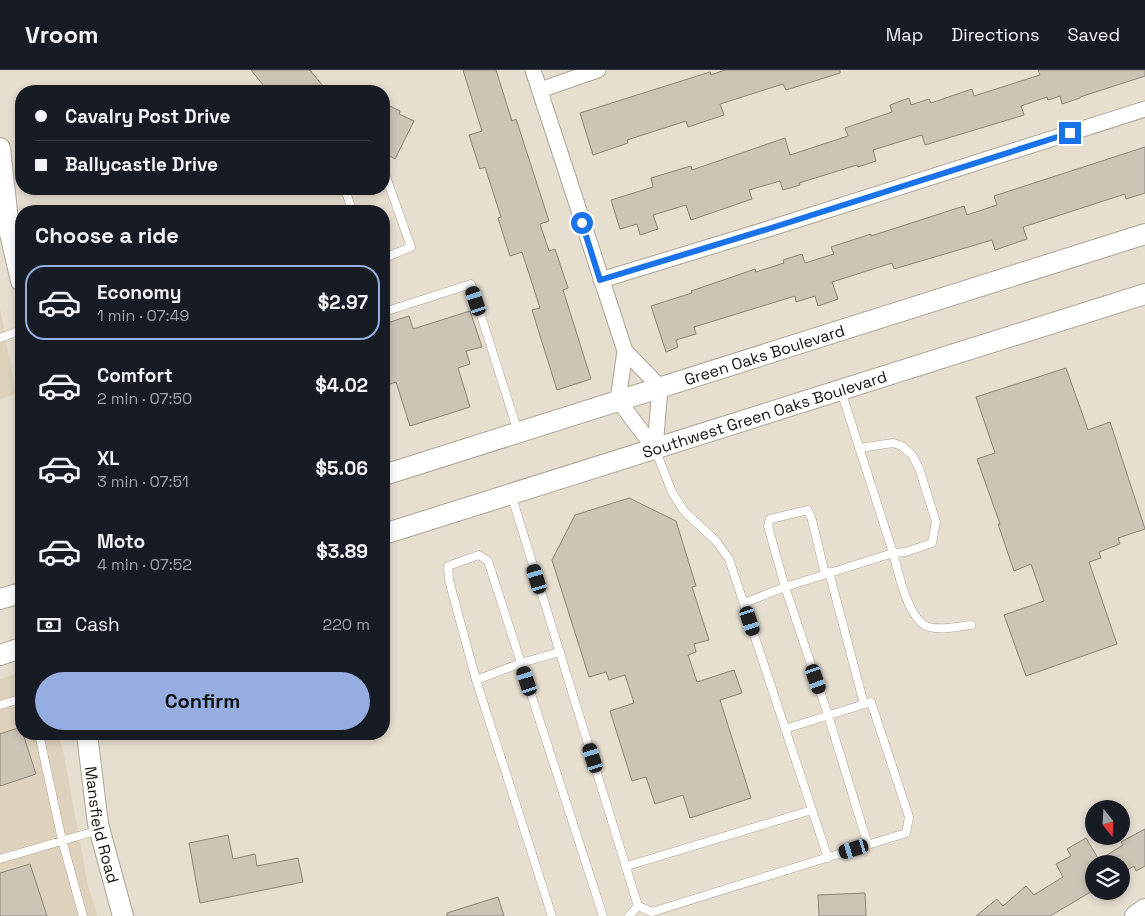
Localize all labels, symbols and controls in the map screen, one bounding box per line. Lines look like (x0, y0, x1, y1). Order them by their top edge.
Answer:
text: Vroom (25, 19, 99, 50)
text: Map (886, 23, 923, 46)
text: Directions (951, 23, 1040, 46)
text: Saved (1068, 23, 1120, 46)
text: Cavalry Post Drive (65, 104, 230, 129)
route end (1059, 122, 1081, 144)
text: Ballycastle Drive (65, 152, 218, 177)
route start (571, 212, 593, 234)
text: Choose a ride (35, 221, 179, 249)
icon: car (37, 280, 82, 325)
text: Economy (97, 280, 181, 305)
car (464, 284, 487, 318)
text: $2.97 (318, 290, 368, 315)
text: 1 min · 07:49 (97, 305, 189, 326)
street label: Green Oaks Boulevard (682, 320, 847, 390)
icon: car (37, 363, 82, 408)
text: Comfort (97, 363, 173, 388)
street label: Southwest Green Oaks Boulevard (640, 366, 890, 463)
text: $4.02 (315, 373, 368, 398)
text: 2 min · 07:50 (97, 388, 192, 409)
icon: car (37, 446, 82, 491)
text: XL (97, 446, 120, 471)
text: $5.06 (316, 456, 368, 481)
text: 3 min · 07:51 (97, 471, 189, 492)
icon: car (37, 529, 82, 574)
text: Moto (97, 529, 145, 554)
text: $3.89 (316, 539, 368, 564)
text: 4 min · 07:52 (97, 554, 192, 575)
car (525, 562, 548, 596)
car (738, 604, 761, 638)
icon: cash (35, 611, 63, 639)
text: Cash (75, 612, 120, 637)
text: 220 m (323, 614, 370, 635)
car (804, 662, 827, 696)
car (515, 664, 538, 698)
button: Confirm (35, 672, 370, 730)
car (581, 741, 604, 775)
street label: Mansfield Road (80, 765, 124, 886)
north arrow (1085, 800, 1130, 845)
map controls (1085, 800, 1130, 900)
car (837, 837, 870, 861)
button: layers (1085, 855, 1130, 900)

